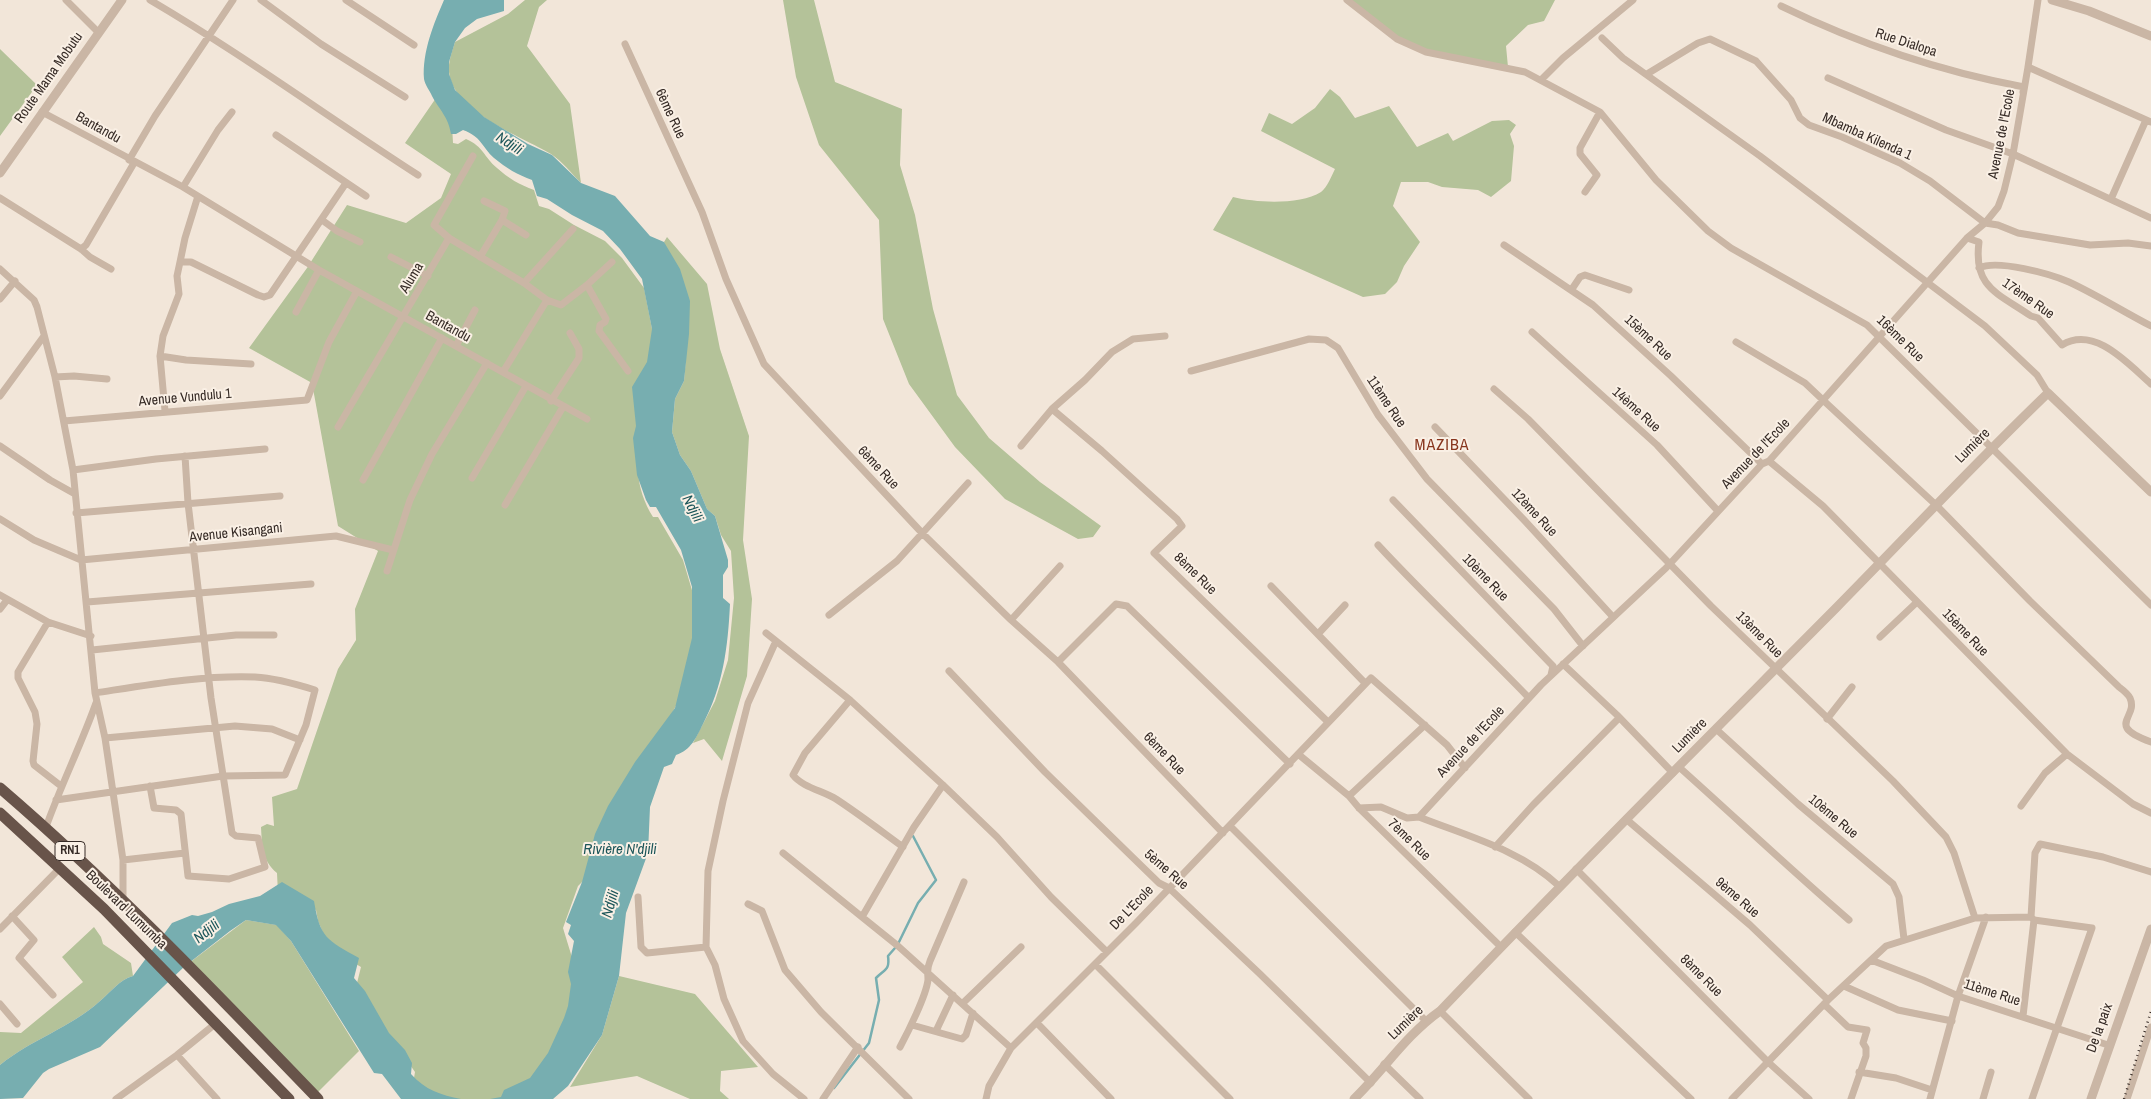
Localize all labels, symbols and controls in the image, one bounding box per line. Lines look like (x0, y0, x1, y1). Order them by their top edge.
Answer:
street label: Rue Dialopa (1873, 25, 1939, 61)
street label: Route Mama Mobutu (11, 29, 87, 127)
street label: 6ème Rue (651, 86, 689, 142)
street label: Avenue de l'Ecole (1985, 88, 2019, 180)
street label: Bantandu (72, 109, 124, 147)
street label: Mbamba Kilenda 1 (1820, 110, 1914, 164)
water label: Ndjili (492, 129, 526, 159)
street label: Aluma (396, 260, 428, 296)
street label: 17ème Rue (1999, 275, 2057, 323)
street label: Bantandu (422, 308, 474, 346)
street label: 15ème Rue (1621, 312, 1675, 364)
street label: 16ème Rue (1873, 312, 1927, 366)
street label: 11ème Rue (1363, 373, 1409, 431)
street label: 14ème Rue (1608, 384, 1664, 436)
street label: Avenue Vundulu 1 (138, 386, 232, 410)
street label: Avenue de l'Ecole (1718, 415, 1794, 493)
street label: Lumière (1952, 425, 1994, 467)
district label: MAZIBA (1414, 436, 1470, 456)
street label: 6ème Rue (854, 443, 902, 493)
street label: 12ème Rue (1508, 486, 1560, 540)
water label: Ndjili (678, 492, 706, 526)
street label: Avenue Kisangani (189, 520, 283, 546)
street label: 8ème Rue (1170, 550, 1220, 598)
street label: 10ème Rue (1458, 551, 1512, 605)
street label: 15ème Rue (1938, 606, 1992, 660)
street label: 13ème Rue (1732, 608, 1786, 662)
street label: Avenue de l'Ecole (1434, 703, 1508, 781)
street label: Lumière (1669, 715, 1711, 757)
street label: 6ème Rue (1140, 729, 1188, 779)
street label: 10ème Rue (1805, 791, 1861, 843)
street label: 7ème Rue (1384, 816, 1434, 864)
road number: RN1 (55, 841, 85, 860)
water label: Rivière N'djili (583, 841, 657, 859)
street label: 5ème Rue (1141, 846, 1191, 894)
street label: Boulevard Lumumba (82, 867, 170, 953)
street label: 9ème Rue (1712, 874, 1762, 922)
street label: De L'Ecole (1107, 882, 1157, 934)
water label: Ndjili (598, 888, 624, 920)
water label: Ndjili (190, 916, 224, 948)
street label: 8ème Rue (1676, 951, 1726, 1001)
street label: 11ème Rue (1962, 976, 2022, 1010)
street label: De la paix (2083, 1001, 2117, 1055)
street label: Lumière (1385, 1002, 1427, 1044)

